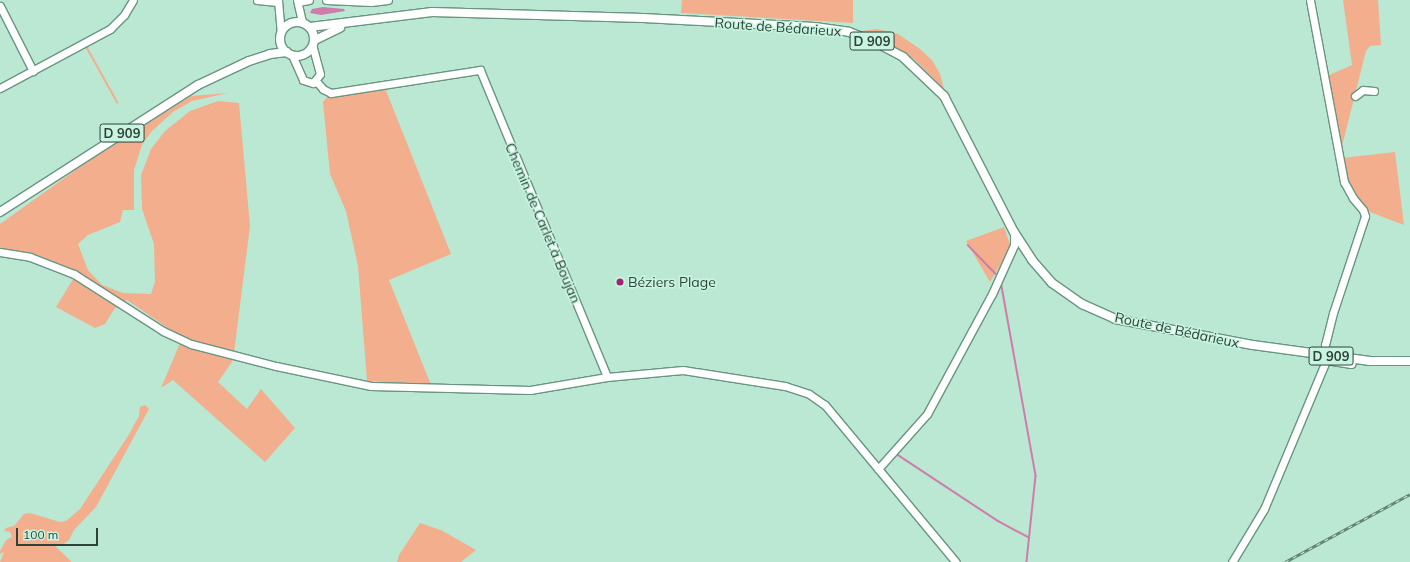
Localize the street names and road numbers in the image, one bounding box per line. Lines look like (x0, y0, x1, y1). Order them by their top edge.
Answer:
street label: Route de Bédarieux (714, 14, 842, 40)
road number: D 909 (849, 30, 895, 52)
road number: D 909 (99, 122, 145, 144)
street label: Chemin de Carlet à Boujan (502, 140, 584, 306)
street label: Route de Bédarieux (1113, 309, 1241, 351)
road number: D 909 (1308, 345, 1354, 367)

